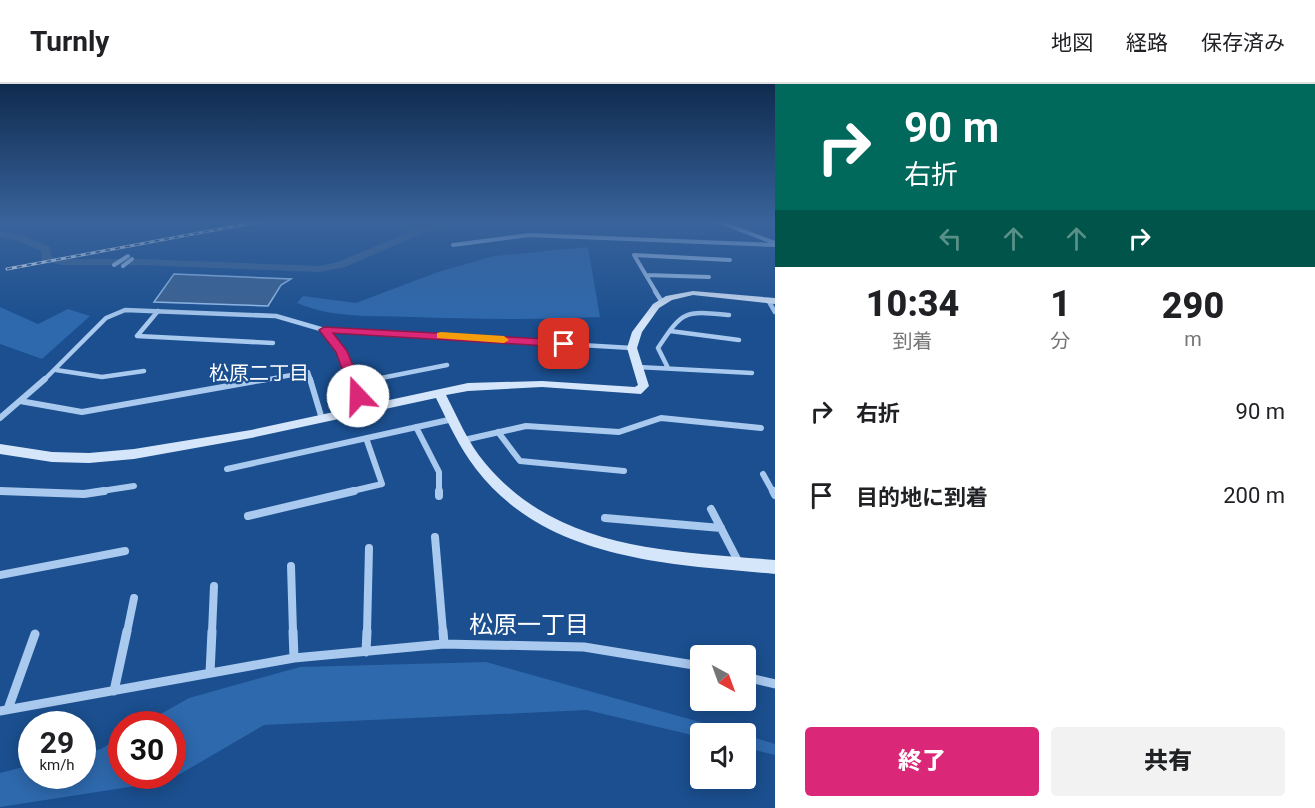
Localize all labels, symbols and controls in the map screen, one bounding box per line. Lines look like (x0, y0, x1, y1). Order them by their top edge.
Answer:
text: Turnly (30, 25, 109, 58)
text: 地図 (1051, 31, 1093, 55)
text: 経路 (1126, 31, 1168, 55)
text: 保存済み (1201, 31, 1285, 55)
text: 90 m (904, 103, 999, 152)
icon: right (805, 108, 883, 186)
text: 右折 (904, 159, 958, 191)
icon: left (934, 222, 967, 255)
icon: ahead (997, 222, 1030, 255)
icon: ahead (1060, 222, 1093, 255)
icon: right (1123, 222, 1156, 255)
text: 10:34 (866, 283, 959, 325)
text: 1 (1050, 283, 1071, 325)
text: 290 (1162, 285, 1224, 327)
pin (538, 318, 589, 369)
icon: arrive (547, 327, 580, 360)
text: m (1184, 327, 1202, 351)
text: 到着 (893, 329, 933, 353)
text: 分 (1051, 329, 1071, 353)
district label: 松原二丁目 (209, 361, 309, 385)
position arrow (326, 364, 390, 428)
icon: right (805, 395, 838, 428)
text: 90 m (1236, 399, 1285, 424)
text: 右折 (856, 401, 900, 426)
icon: arrive (805, 479, 838, 512)
text: 200 m (1223, 483, 1285, 508)
text: 目的地に到着 (856, 485, 988, 510)
district label: 松原一丁目 (469, 611, 589, 639)
north arrow (690, 645, 756, 711)
map controls (690, 645, 756, 789)
speed limit sign: 30 (108, 711, 186, 789)
button: sound (690, 723, 756, 789)
text: 29 (40, 725, 74, 760)
button: 終了 (805, 727, 1039, 796)
button: 共有 (1051, 727, 1285, 796)
text: km/h (39, 756, 75, 774)

